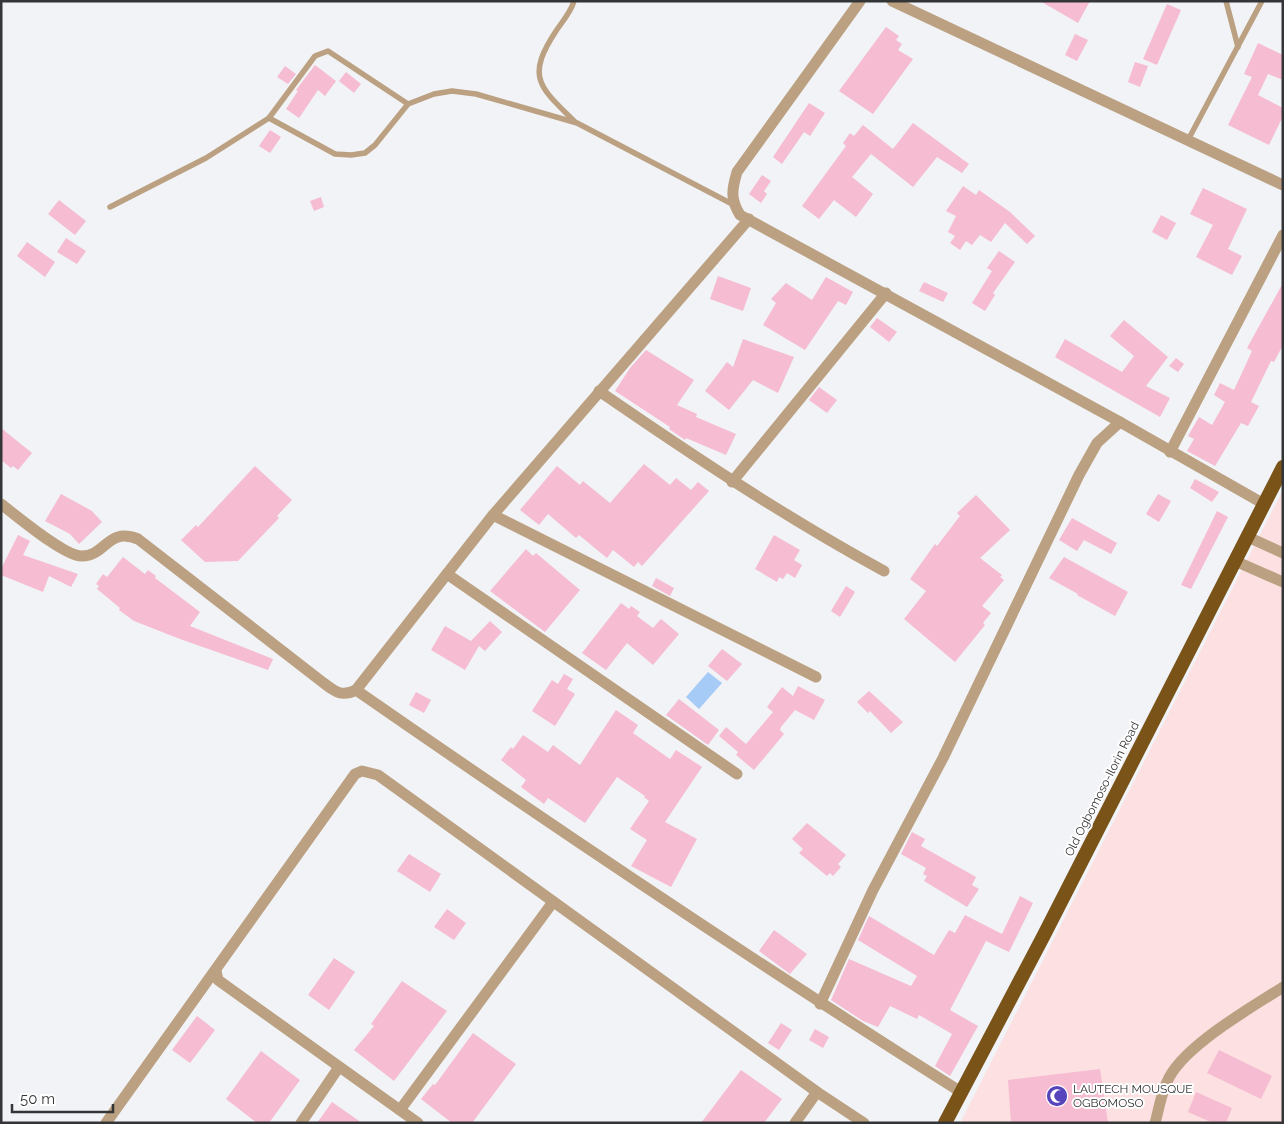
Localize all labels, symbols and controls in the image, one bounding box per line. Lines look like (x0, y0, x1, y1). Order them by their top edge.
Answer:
street label: Old Ogbomoso-Ilorin Road (1062, 719, 1142, 859)
scale bar (12, 1082, 114, 1114)
place label: LAUTECH MOUSQUE OGBOMOSO (1073, 1082, 1193, 1110)
mosque icon: LAUTECH MOUSQUE OGBOMOSO (1045, 1084, 1069, 1108)
text: 50 m (20, 1090, 55, 1108)

